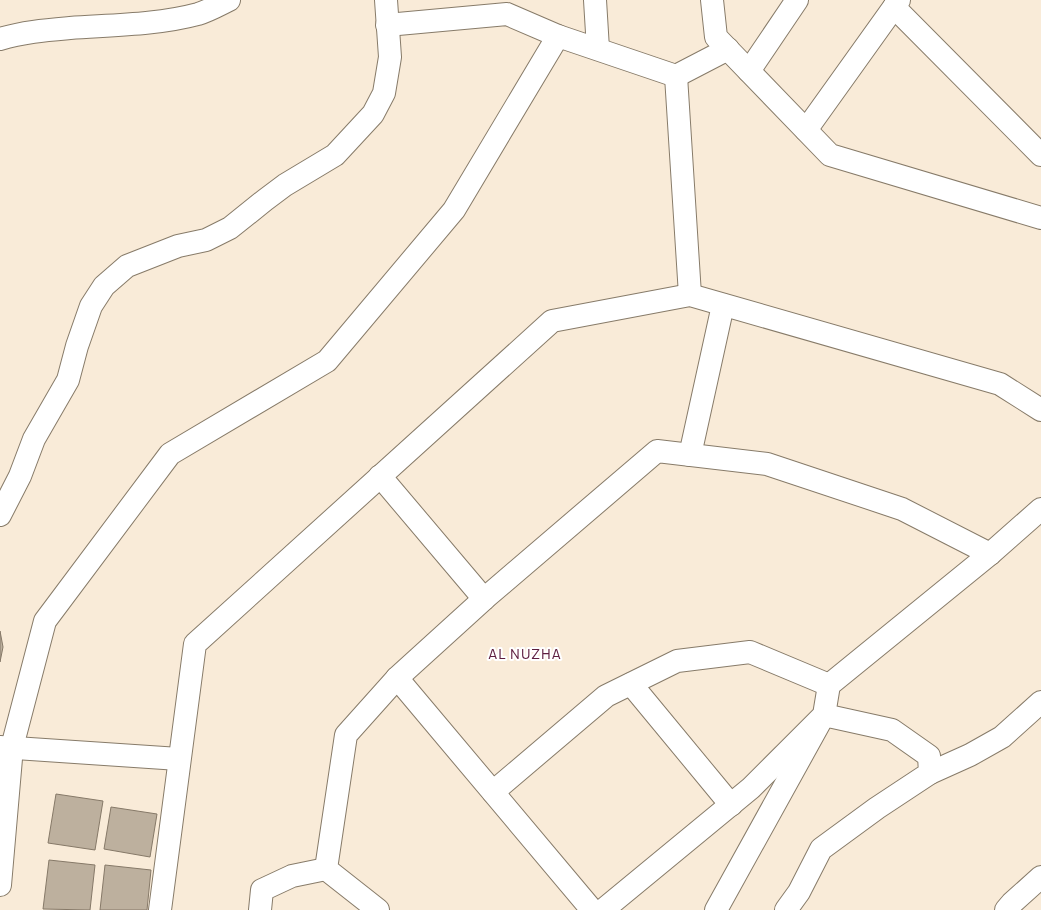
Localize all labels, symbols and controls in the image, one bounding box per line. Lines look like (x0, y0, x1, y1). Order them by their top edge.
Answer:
district label: AL NUZHA (488, 646, 562, 662)

